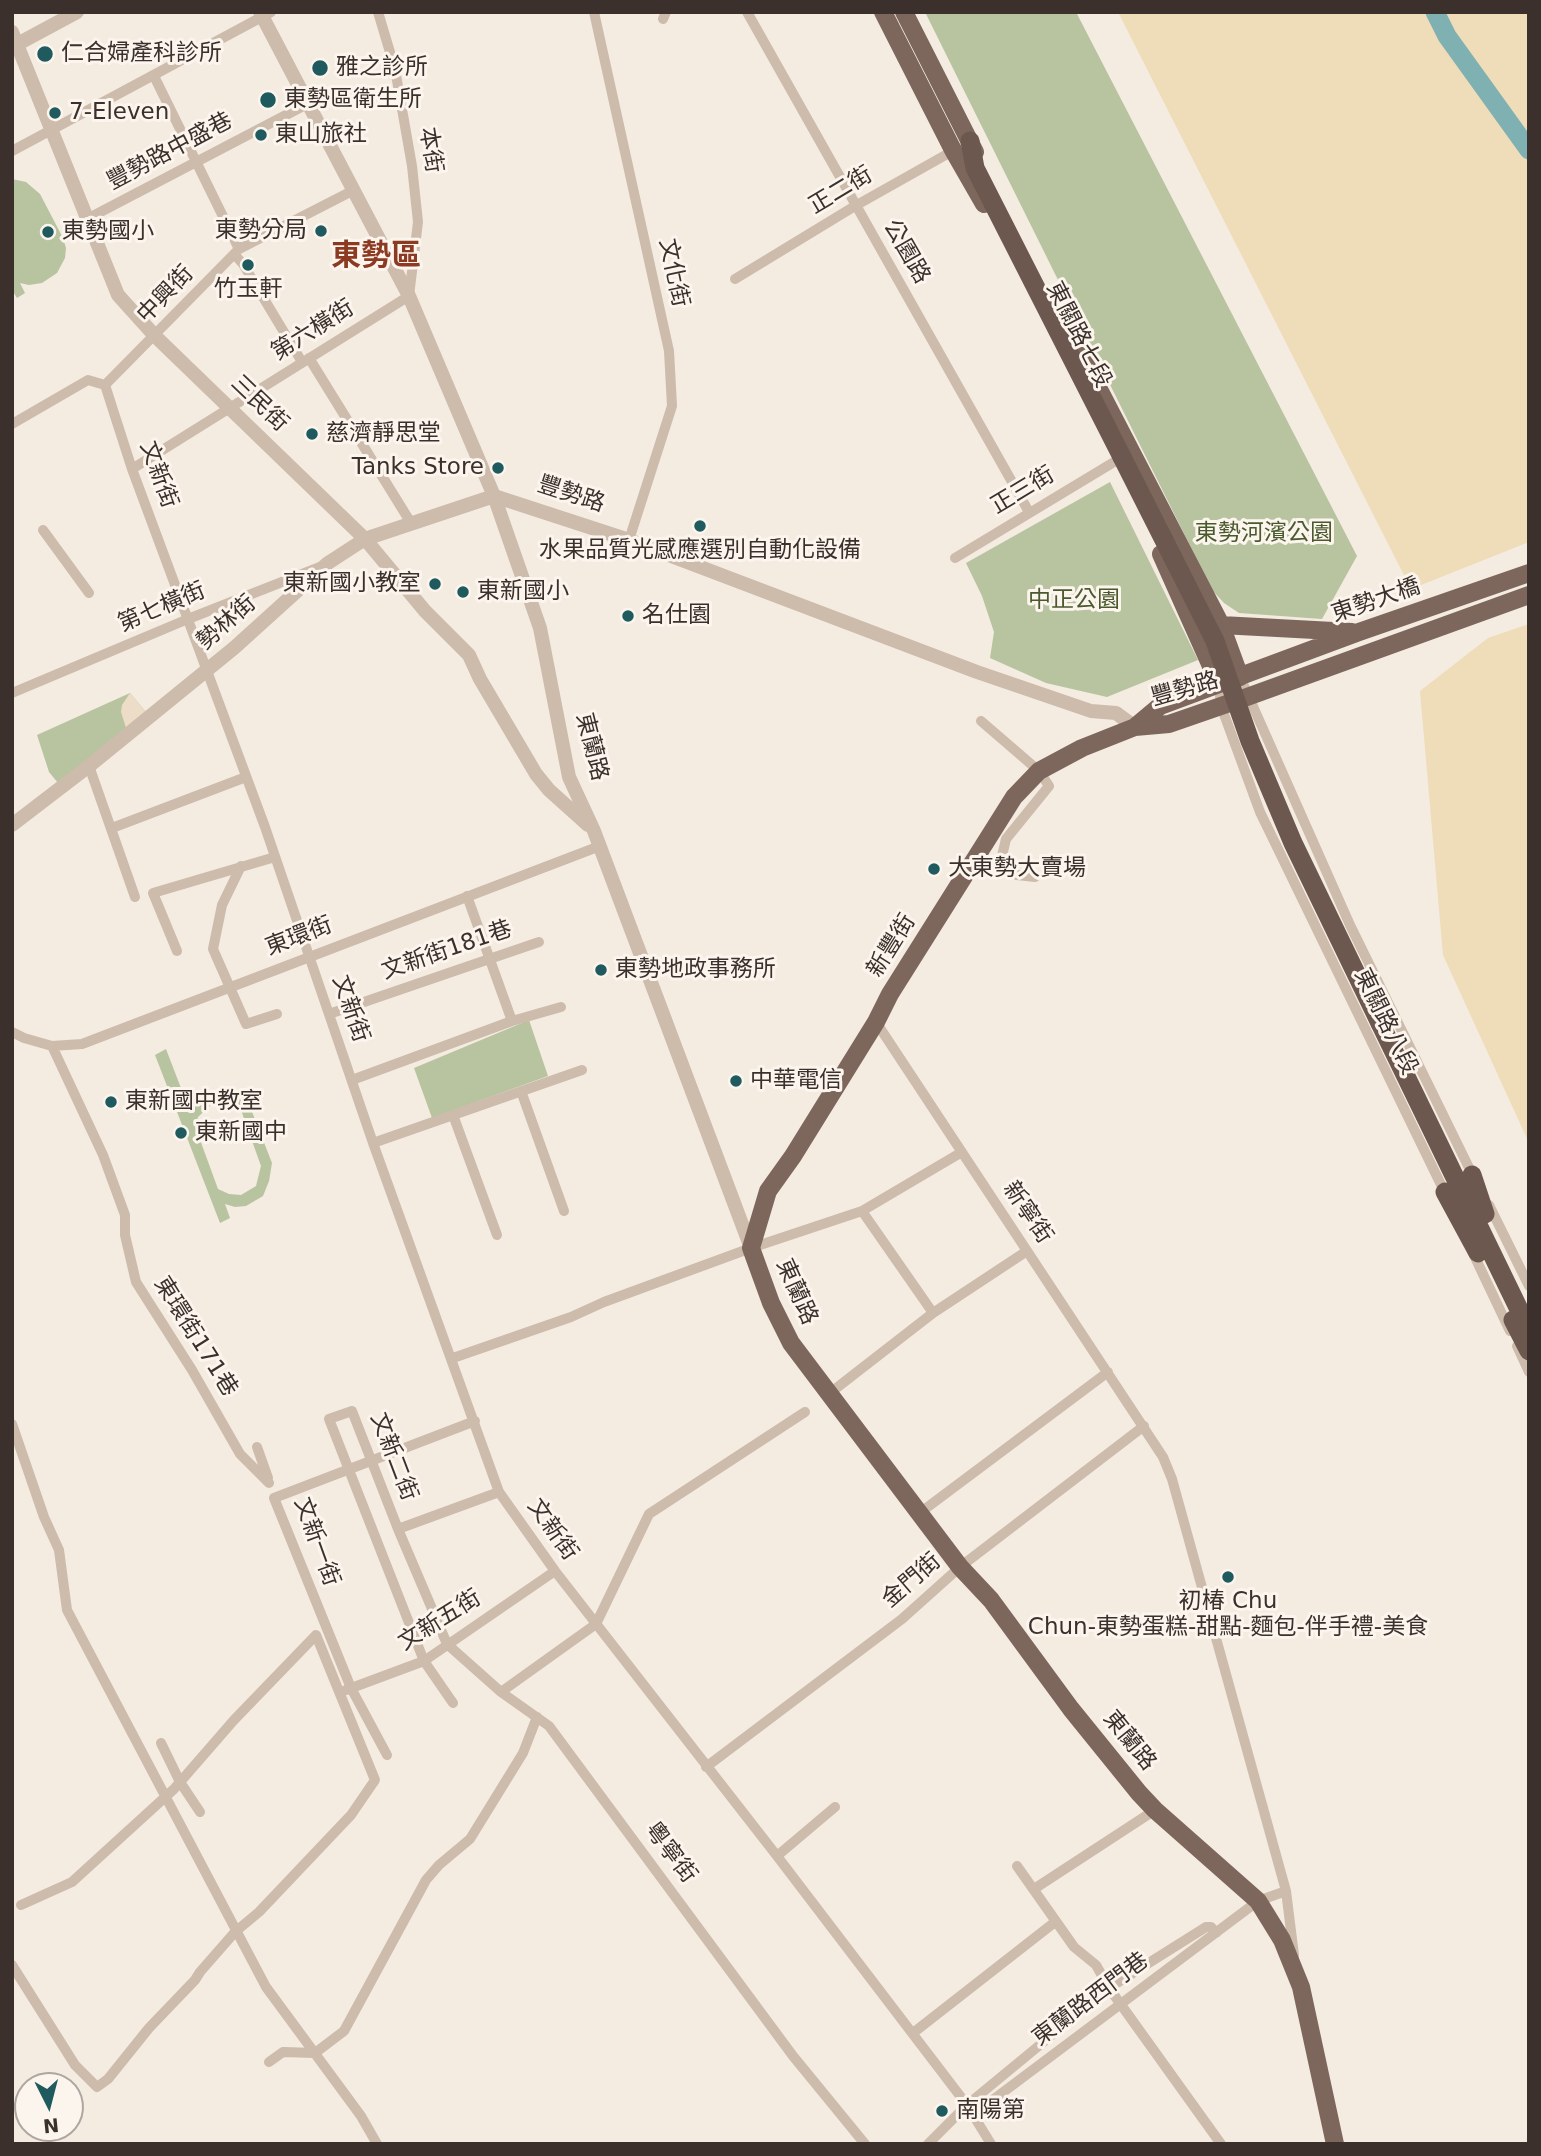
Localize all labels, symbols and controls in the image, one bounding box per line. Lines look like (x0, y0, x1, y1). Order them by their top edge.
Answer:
place label: 仁合婦產科診所 (61, 40, 222, 68)
marker: 仁合婦產科診所 (35, 44, 55, 64)
place label: 雅之診所 (336, 54, 428, 82)
marker: 雅之診所 (310, 58, 330, 78)
place label: 東勢區衛生所 (284, 86, 422, 114)
marker: 東勢區衛生所 (258, 90, 278, 110)
place label: 7-Eleven (69, 99, 169, 127)
marker: 7-Eleven (47, 105, 63, 121)
street label: 豐勢路中盛巷 (103, 107, 237, 197)
place label: 東山旅社 (275, 121, 367, 149)
street label: 本街 (413, 125, 447, 175)
marker: 東山旅社 (253, 127, 269, 143)
street label: 正二街 (804, 161, 878, 221)
street label: 公園路 (877, 215, 935, 289)
place label: 東勢分局 (215, 217, 307, 245)
place label: 東勢國小 (62, 218, 154, 246)
marker: 東勢分局 (313, 223, 329, 239)
marker: 東勢國小 (40, 224, 56, 240)
street label: 文化街 (652, 236, 694, 310)
district label: 東勢區 (331, 239, 421, 275)
marker: 竹玉軒 (240, 257, 256, 273)
street label: 中興街 (132, 261, 200, 329)
place label: 竹玉軒 (214, 276, 282, 304)
street label: 東關路七段 (1040, 278, 1116, 392)
street label: 第六橫街 (267, 295, 359, 367)
street label: 三民街 (225, 370, 293, 438)
place label: 慈濟靜思堂 (326, 420, 441, 448)
marker: 慈濟靜思堂 (304, 426, 320, 442)
street label: 文新街 (133, 438, 183, 512)
place label: Tanks Store (352, 454, 484, 482)
marker: Tanks Store (490, 460, 506, 476)
street label: 正三街 (986, 461, 1060, 521)
street label: 豐勢路 (534, 471, 608, 519)
marker: 水果品質光感應選別自動化設備 (692, 518, 708, 534)
park label: 東勢河濱公園 (1195, 520, 1333, 548)
place label: 水果品質光感應選別自動化設備 (539, 537, 861, 565)
place label: 東新國小教室 (283, 570, 421, 598)
street label: 東勢大橋 (1328, 573, 1424, 629)
marker: 東新國小教室 (427, 576, 443, 592)
street label: 第七橫街 (114, 577, 210, 639)
place label: 東新國小 (477, 578, 569, 606)
marker: 東新國小 (455, 584, 471, 600)
park label: 中正公園 (1028, 587, 1120, 615)
street label: 勢林街 (192, 590, 262, 656)
place label: 名仕園 (642, 602, 711, 630)
marker: 名仕園 (620, 608, 636, 624)
street label: 豐勢路 (1148, 667, 1222, 713)
street label: 東蘭路 (569, 710, 613, 784)
place label: 大東勢大賣場 (948, 855, 1086, 883)
marker: 大東勢大賣場 (926, 861, 942, 877)
street label: 新豐街 (862, 909, 922, 983)
street label: 東環街 (262, 912, 336, 962)
street label: 文新街181巷 (378, 916, 516, 986)
place label: 東勢地政事務所 (615, 956, 776, 984)
marker: 東勢地政事務所 (593, 962, 609, 978)
street label: 東關路八段 (1347, 964, 1423, 1080)
street label: 文新街 (326, 972, 374, 1046)
place label: 中華電信 (750, 1067, 842, 1095)
marker: 中華電信 (728, 1073, 744, 1089)
place label: 東新國中教室 (125, 1088, 263, 1116)
marker: 東新國中教室 (103, 1094, 119, 1110)
place label: 東新國中 (195, 1119, 287, 1147)
marker: 東新國中 (173, 1125, 189, 1141)
street label: 新寧街 (996, 1177, 1058, 1249)
street label: 東蘭路 (769, 1255, 823, 1329)
street label: 東環街171巷 (147, 1272, 243, 1402)
street label: 文新二街 (364, 1409, 422, 1505)
street label: 文新一街 (287, 1494, 345, 1590)
street label: 文新街 (521, 1494, 583, 1566)
street label: 金門街 (877, 1548, 947, 1614)
marker: 初椿 Chu Chun-東勢蛋糕-甜點-麵包-伴手禮-美食 (1220, 1569, 1236, 1585)
street label: 文新五街 (394, 1585, 486, 1657)
place label: 初椿 Chu Chun-東勢蛋糕-甜點-麵包-伴手禮-美食 (1028, 1588, 1428, 1642)
street label: 東蘭路 (1097, 1706, 1161, 1776)
street label: 粵寧街 (638, 1817, 702, 1889)
street label: 東蘭路西門巷 (1028, 1947, 1154, 2053)
north arrow (14, 2072, 84, 2142)
place label: 南陽第 (956, 2097, 1025, 2125)
marker: 南陽第 (934, 2103, 950, 2119)
text: N (42, 2114, 60, 2138)

